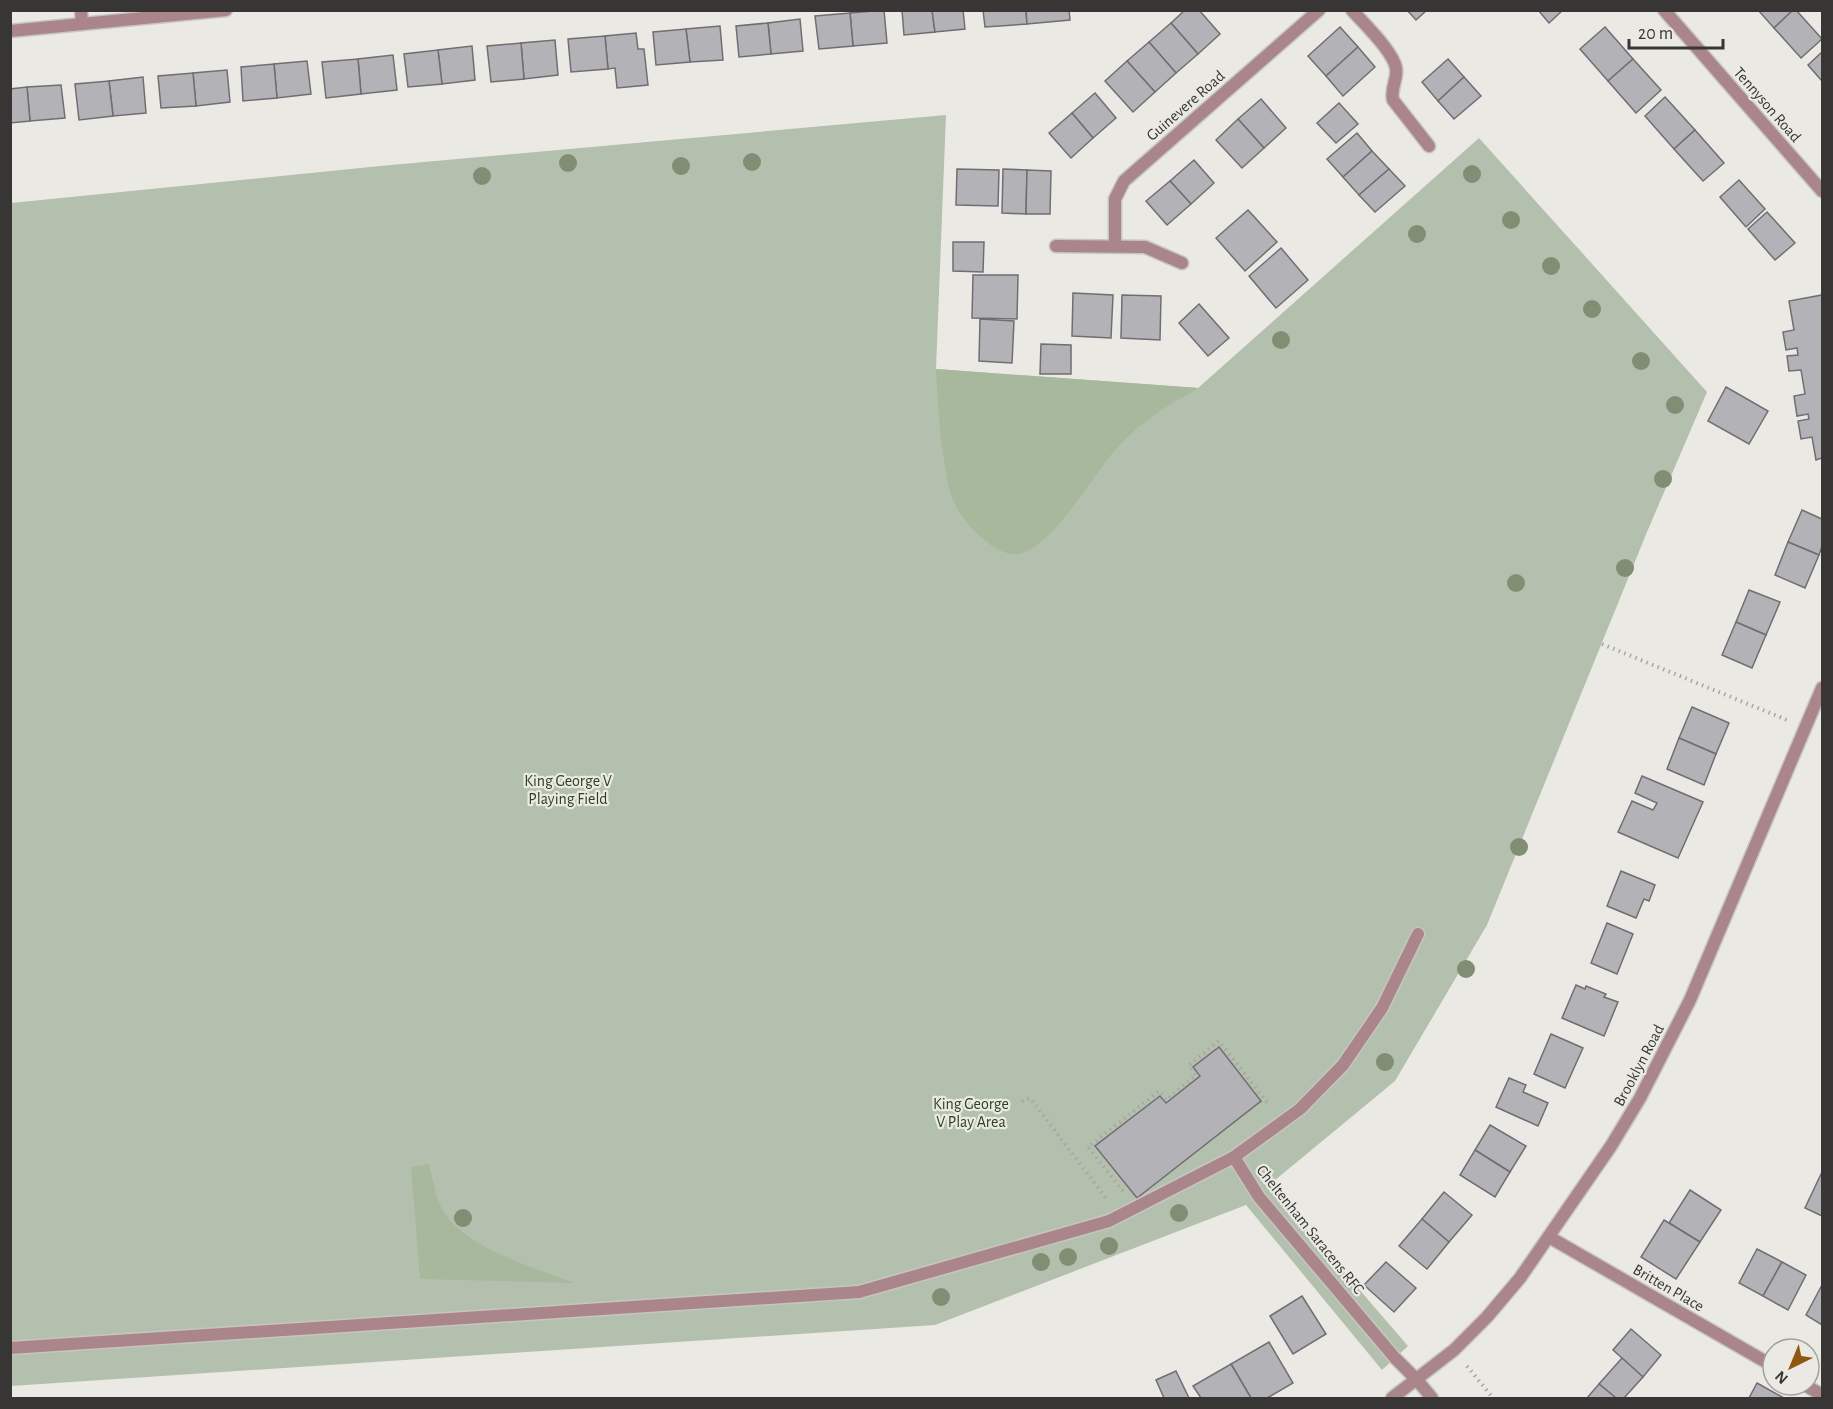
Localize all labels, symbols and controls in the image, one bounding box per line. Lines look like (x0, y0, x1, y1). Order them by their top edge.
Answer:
scale bar (1629, 12, 1724, 50)
text: 20 m (1638, 25, 1673, 43)
street label: Tennyson Road (1730, 64, 1804, 146)
street label: Guinevere Road (1143, 68, 1228, 144)
park label: King George V Playing Field (524, 773, 612, 808)
street label: Brooklyn Road (1611, 1022, 1668, 1109)
park label: King George V Play Area (933, 1096, 1009, 1131)
street label: Cheltenham Saracens RFC (1253, 1162, 1367, 1297)
street label: Britten Place (1630, 1261, 1707, 1315)
north arrow (1761, 1337, 1821, 1397)
text: N (1772, 1368, 1791, 1387)

